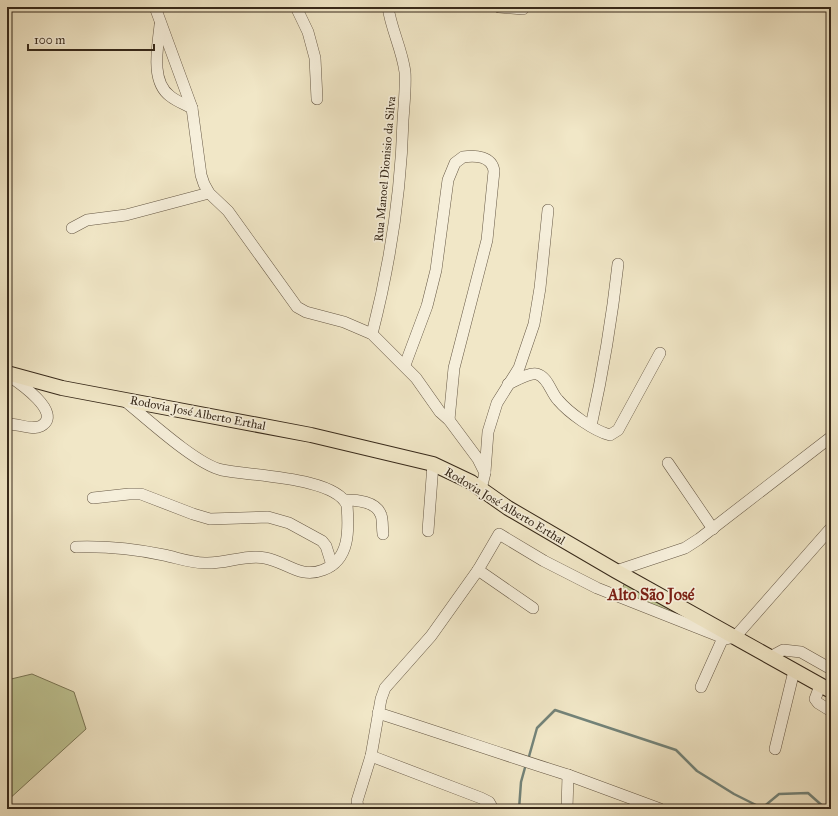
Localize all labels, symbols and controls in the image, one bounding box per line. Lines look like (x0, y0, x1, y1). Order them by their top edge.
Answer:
scale bar (28, 26, 154, 52)
text: 100 m (34, 33, 65, 47)
street label: Rua Manoel Dionisio da Silva (372, 95, 398, 242)
street label: Rodovia José Alberto Erthal (129, 393, 268, 434)
street label: Rodovia José Alberto Erthal (442, 464, 568, 549)
district label: Alto São José (607, 585, 695, 605)

